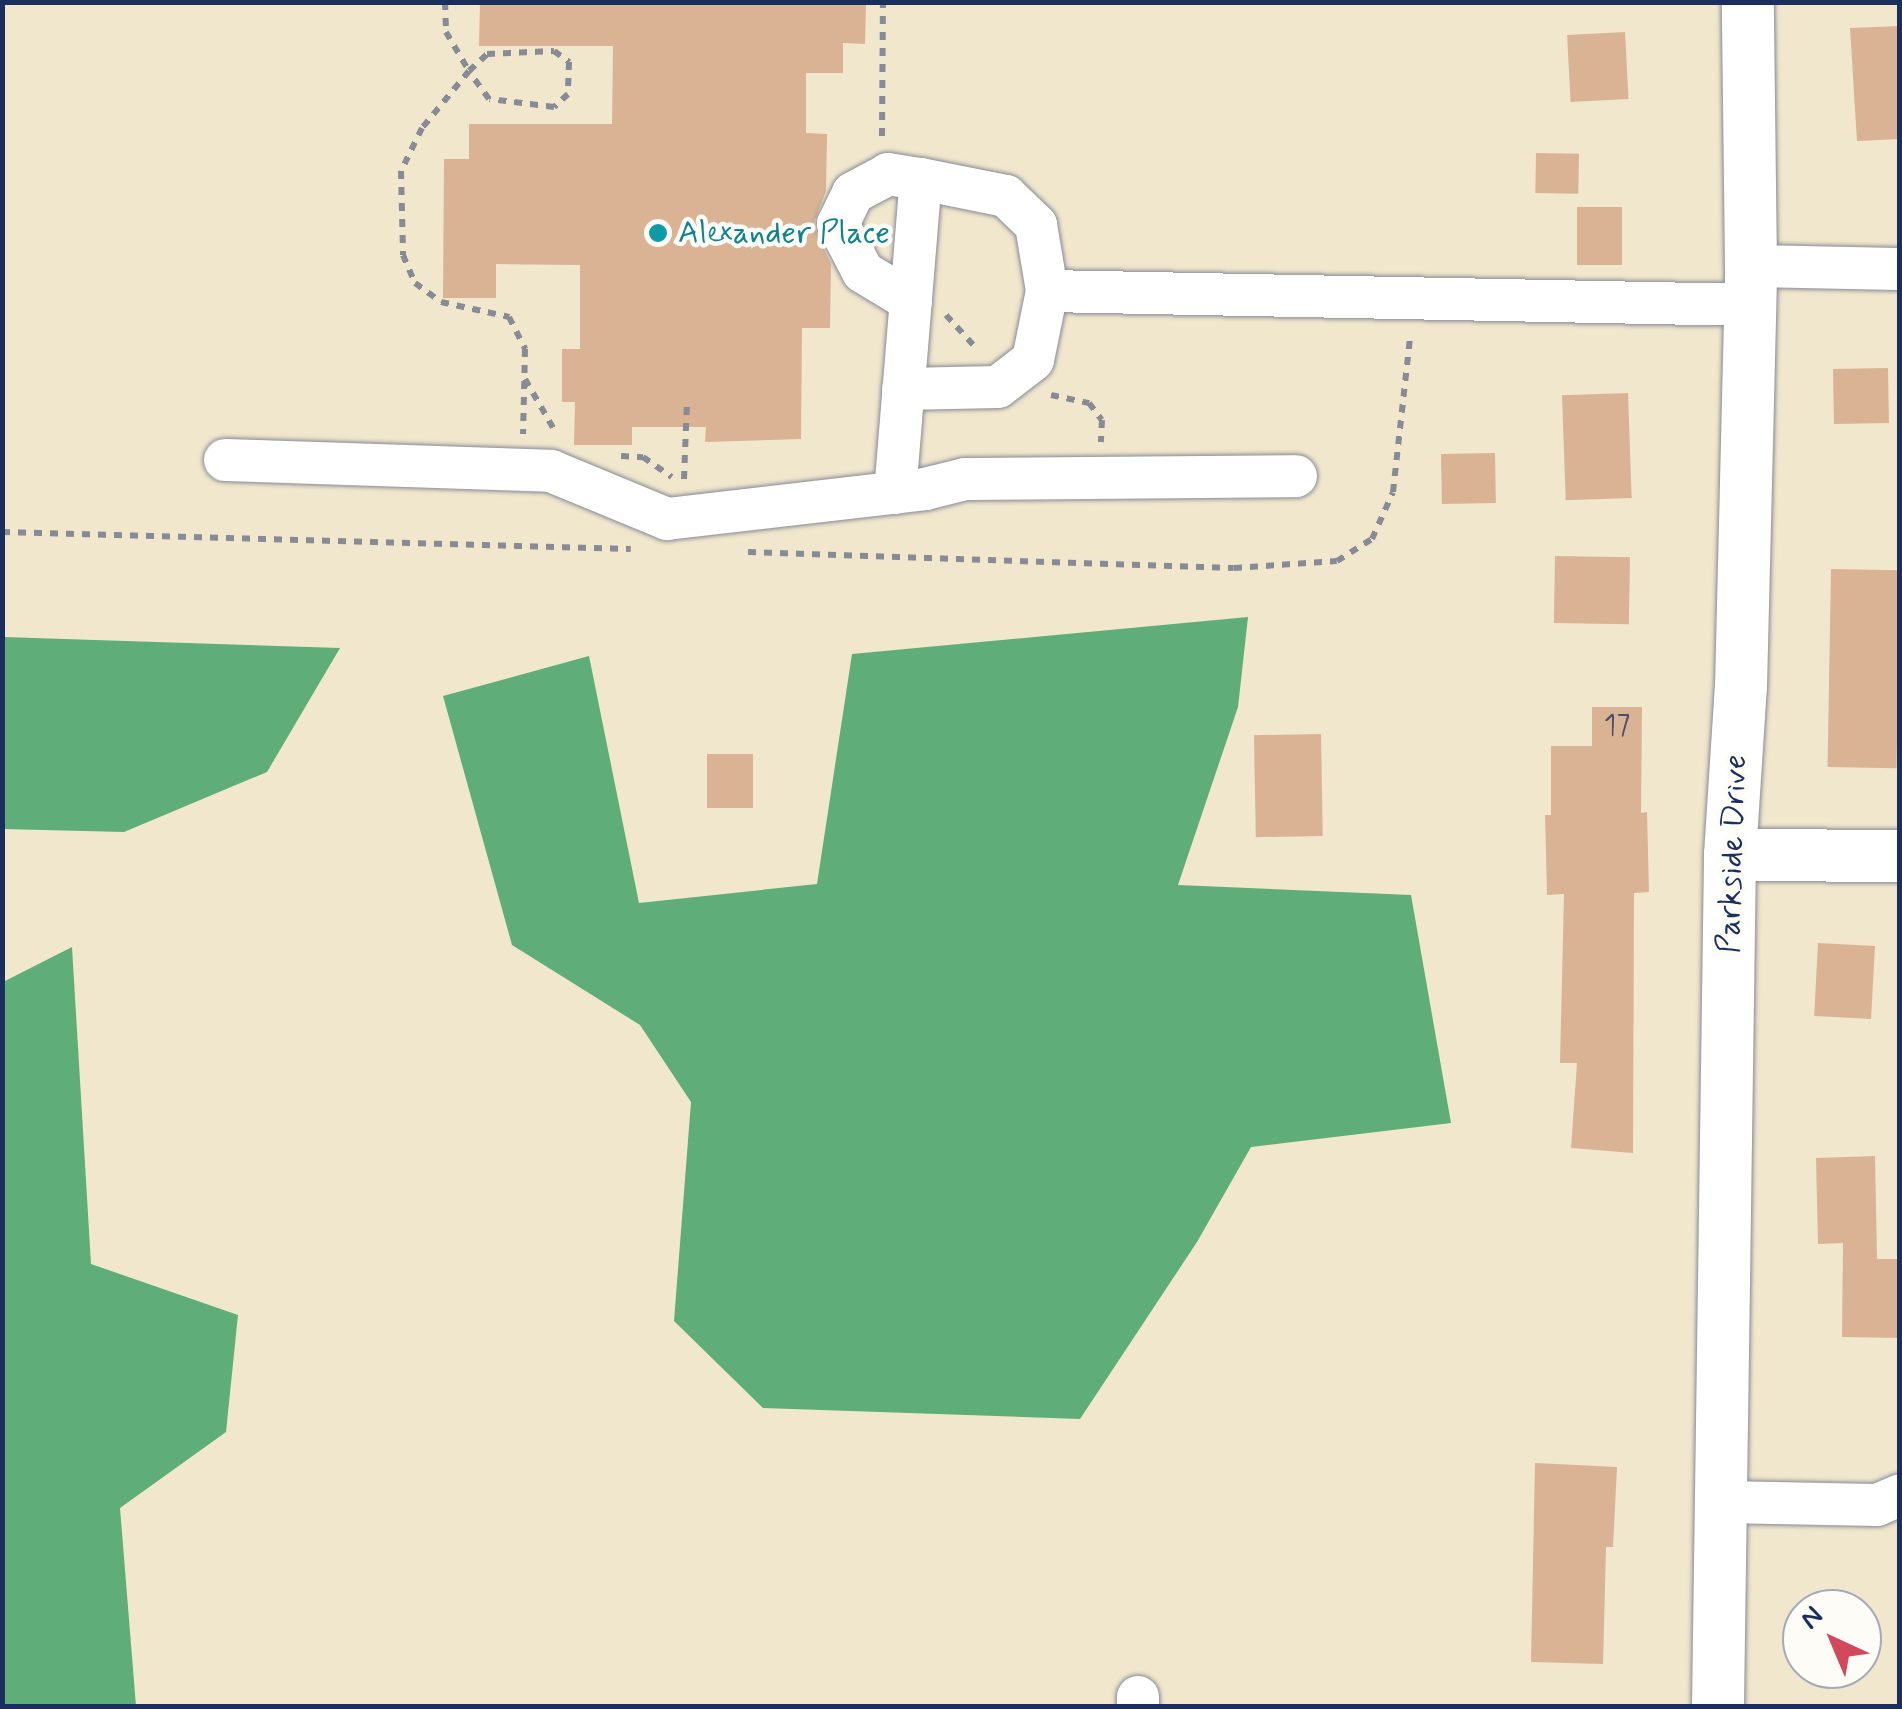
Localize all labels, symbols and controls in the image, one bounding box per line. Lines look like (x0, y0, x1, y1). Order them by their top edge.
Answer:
place label: Alexander Place (678, 214, 890, 252)
marker: Alexander Place (647, 222, 669, 244)
house number: 17 (1604, 710, 1630, 744)
street label: Parkside Drive (1710, 755, 1756, 953)
north arrow (1782, 1589, 1882, 1689)
text: N (1793, 1599, 1832, 1638)

